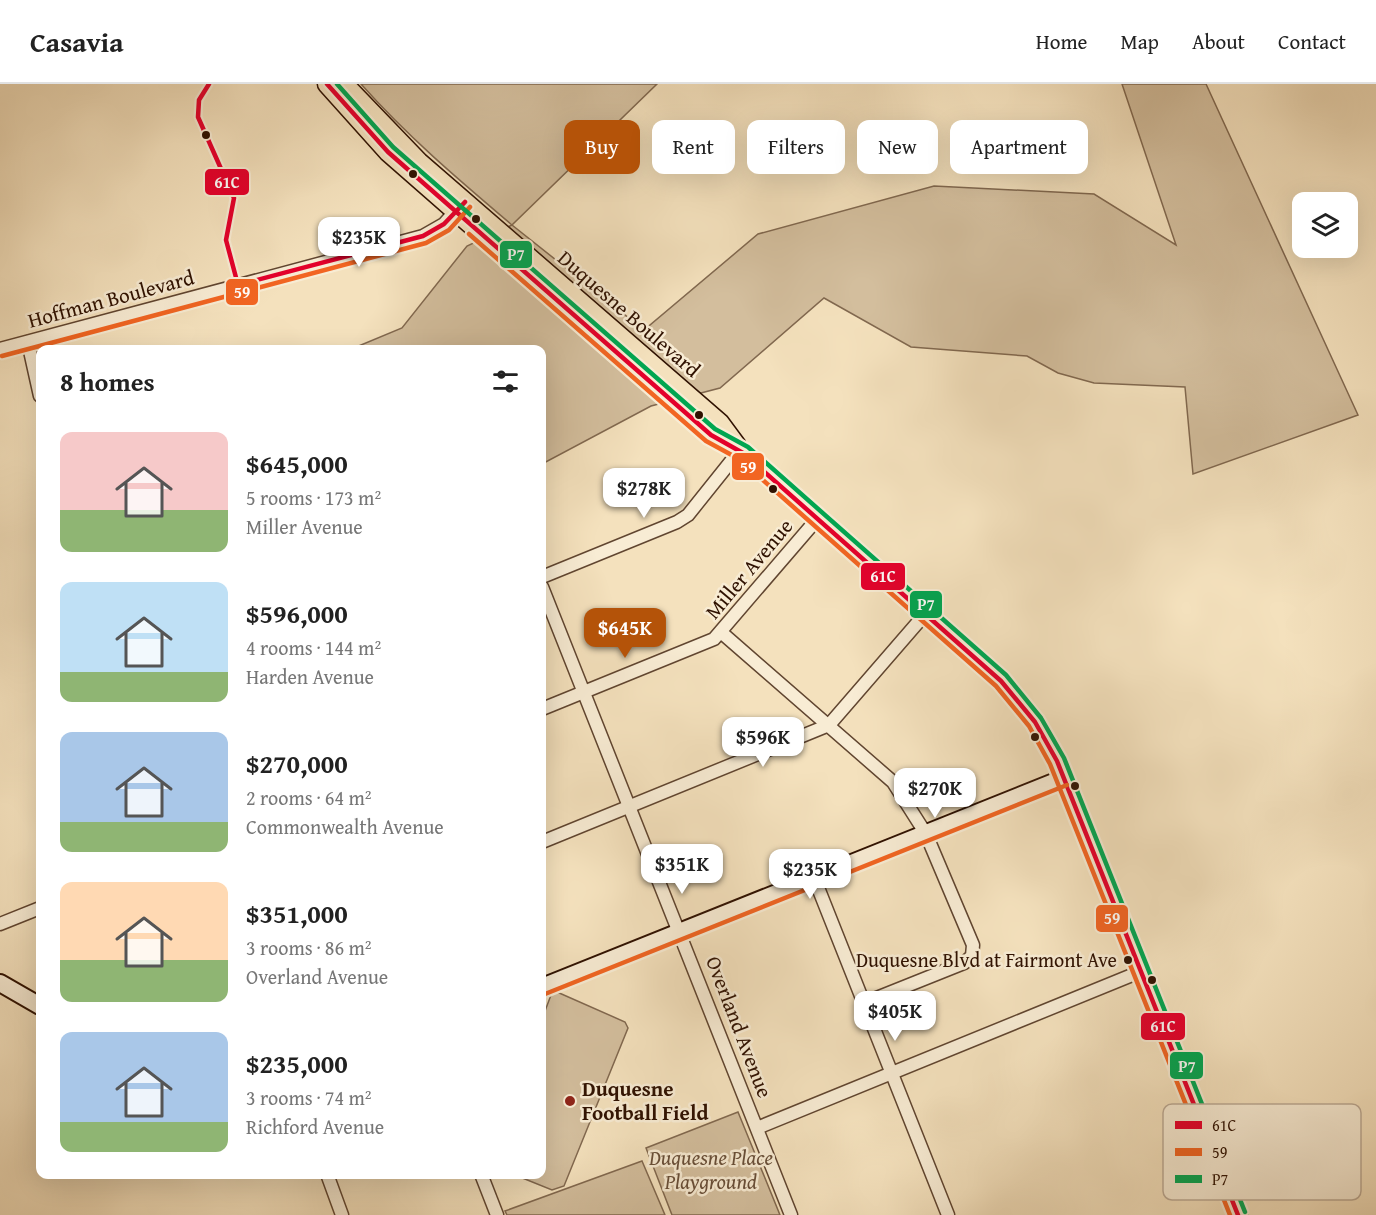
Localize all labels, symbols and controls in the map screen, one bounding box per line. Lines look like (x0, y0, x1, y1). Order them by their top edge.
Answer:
text: Casavia (30, 21, 124, 62)
text: Home (1036, 26, 1087, 57)
text: Map (1120, 26, 1159, 57)
text: About (1192, 26, 1245, 57)
text: Contact (1278, 26, 1346, 57)
chip: Buy (564, 120, 640, 174)
chip: Rent (652, 120, 735, 174)
chip: Filters (747, 120, 845, 174)
chip: New (857, 120, 938, 174)
chip: Apartment (950, 120, 1088, 174)
unlabelled marker (200, 129, 212, 141)
line badge: 61C (204, 168, 250, 196)
unlabelled marker (407, 168, 419, 180)
text: 61C (214, 170, 240, 194)
map controls (1292, 192, 1358, 258)
button: layers (1292, 192, 1358, 258)
unlabelled marker (470, 213, 482, 225)
pin: $235K (317, 217, 401, 268)
text: $235K (332, 222, 386, 251)
line badge: P7 (499, 240, 533, 269)
text: P7 (507, 242, 525, 266)
street label: Duquesne Boulevard (551, 243, 708, 385)
street label: Hoffman Boulevard (24, 261, 198, 336)
line badge: 59 (225, 278, 259, 306)
text: 59 (234, 280, 250, 304)
text: 8 homes (60, 362, 155, 401)
icon: filters (489, 365, 522, 398)
unlabelled marker (693, 409, 705, 421)
text: $645,000 (246, 444, 348, 483)
line badge: 59 (731, 452, 765, 481)
text: 59 (740, 455, 756, 479)
icon: home (108, 456, 180, 528)
pin: $278K (602, 468, 686, 519)
text: $278K (617, 473, 671, 502)
text: 5 rooms · 173 m² (246, 483, 381, 512)
unlabelled marker (767, 483, 779, 495)
text: Miller Avenue (246, 512, 363, 541)
street label: Miller Avenue (697, 512, 800, 626)
line badge: 61C (860, 562, 906, 591)
text: 61C (870, 564, 896, 588)
line badge: P7 (909, 590, 943, 619)
text: P7 (917, 592, 935, 616)
text: $596,000 (246, 594, 348, 633)
icon: home (108, 606, 180, 678)
pin: $645K (583, 608, 667, 659)
text: $645K (598, 613, 652, 642)
text: 4 rooms · 144 m² (246, 633, 381, 662)
text: Harden Avenue (246, 662, 374, 691)
pin: $596K (721, 717, 805, 768)
text: $596K (736, 722, 790, 751)
unlabelled marker (1029, 731, 1041, 743)
text: $270,000 (246, 744, 348, 783)
icon: home (108, 756, 180, 828)
pin: $270K (893, 768, 977, 819)
text: $270K (908, 773, 962, 802)
unlabelled marker (1069, 780, 1081, 792)
text: 2 rooms · 64 m² (246, 783, 372, 812)
text: Commonwealth Avenue (246, 812, 444, 841)
pin: $351K (640, 844, 724, 895)
text: $351K (655, 849, 709, 878)
pin: $235K (768, 849, 852, 900)
text: $235K (783, 854, 837, 883)
text: $351,000 (246, 894, 348, 933)
line badge: 59 (1095, 904, 1129, 933)
icon: home (108, 906, 180, 978)
text: 59 (1104, 906, 1120, 930)
text: 3 rooms · 86 m² (246, 933, 372, 962)
place label: Duquesne Blvd at Fairmont Ave (856, 945, 1117, 974)
street label: Overland Avenue (698, 952, 781, 1102)
marker: Duquesne Blvd at Fairmont Ave (1122, 954, 1134, 966)
text: Overland Avenue (246, 962, 388, 991)
unlabelled marker (1146, 974, 1158, 986)
pin: $405K (853, 991, 937, 1042)
text: $405K (868, 996, 922, 1025)
line badge: 61C (1140, 1012, 1186, 1041)
text: 61C (1150, 1014, 1176, 1038)
text: $235,000 (246, 1044, 348, 1083)
line badge: P7 (1169, 1051, 1204, 1080)
text: P7 (1178, 1054, 1196, 1078)
icon: home (108, 1056, 180, 1128)
place label: Duquesne Football Field (582, 1073, 708, 1128)
text: 3 rooms · 74 m² (246, 1083, 372, 1112)
marker: Duquesne Football Field (563, 1094, 577, 1108)
legend (1163, 1104, 1361, 1200)
text: Richford Avenue (246, 1112, 384, 1141)
text: 61C (1212, 1113, 1236, 1137)
text: 59 (1212, 1140, 1228, 1164)
park label: Duquesne Place Playground (648, 1142, 773, 1197)
text: P7 (1212, 1167, 1229, 1191)

